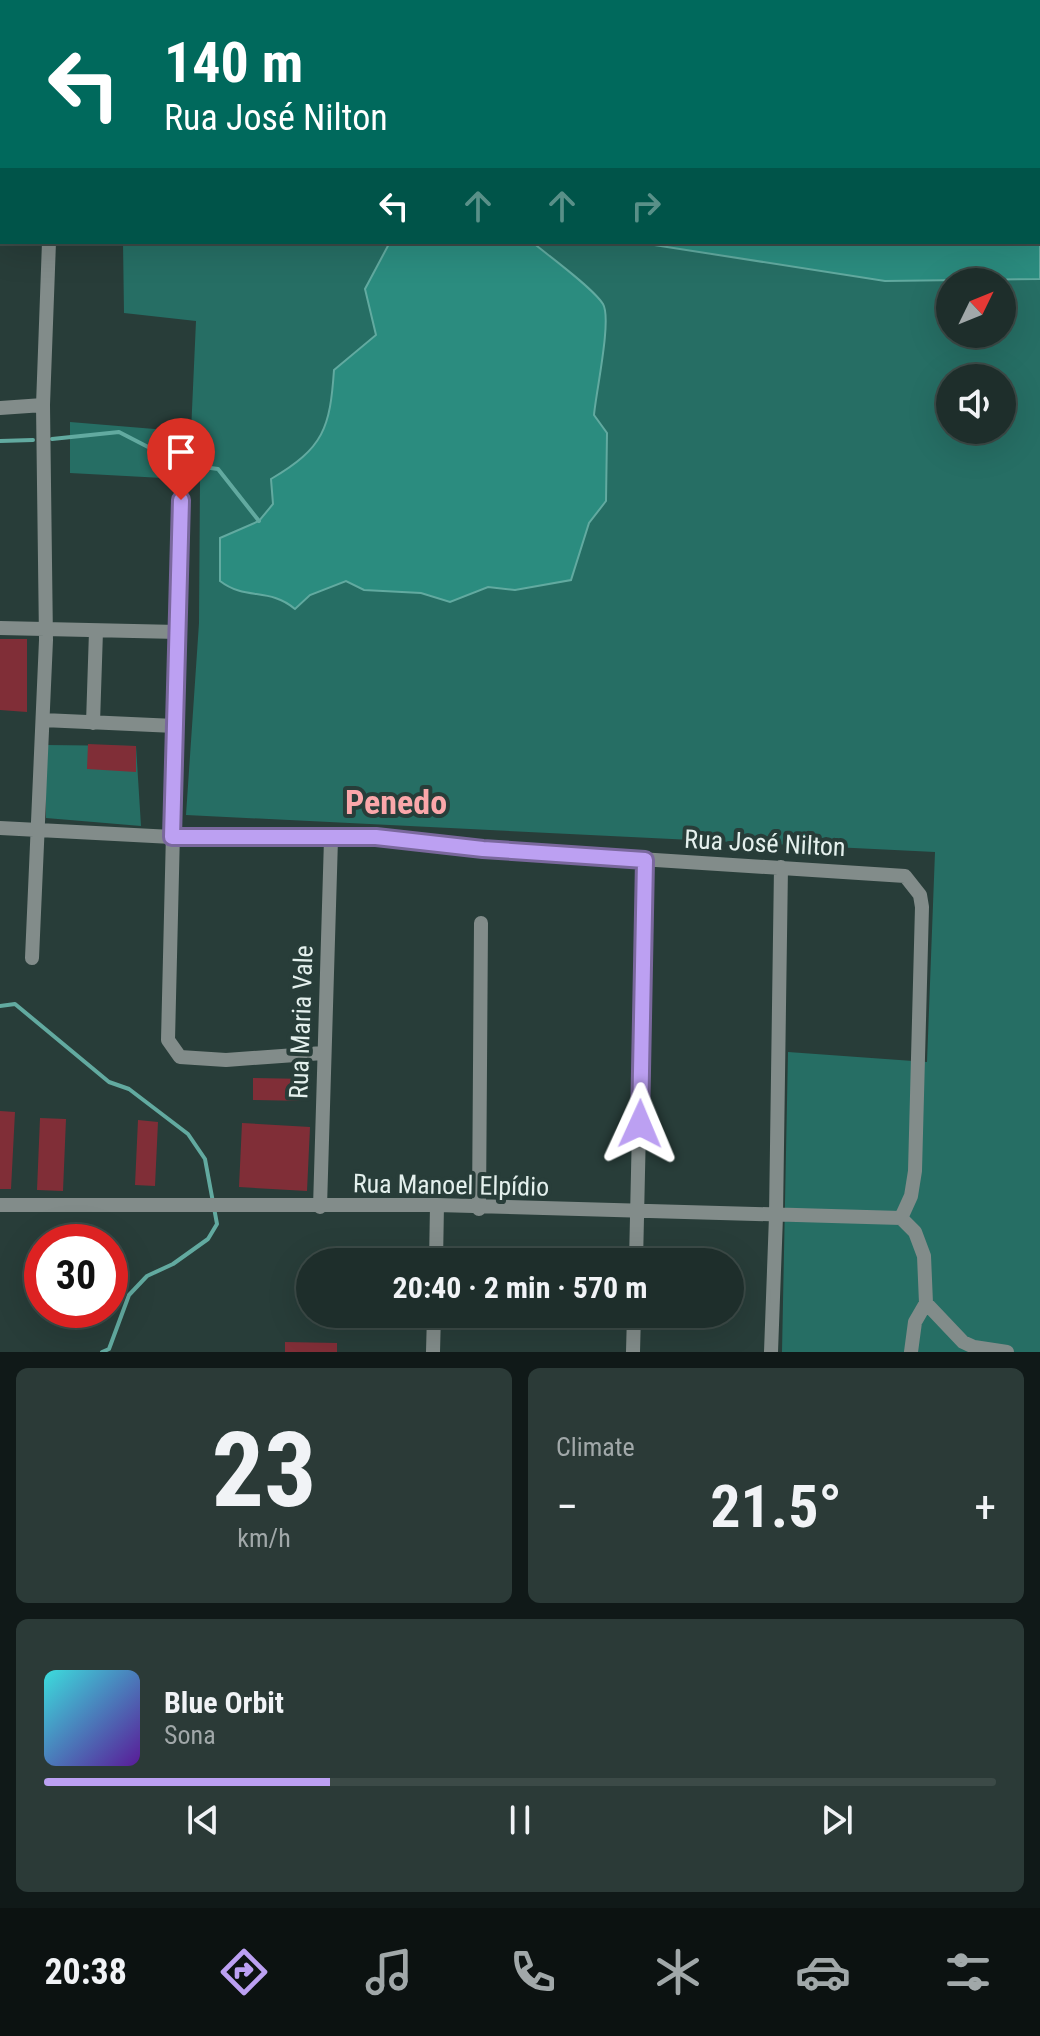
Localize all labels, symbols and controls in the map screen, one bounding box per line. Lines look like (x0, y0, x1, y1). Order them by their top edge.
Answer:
text: 140 m (164, 30, 303, 96)
icon: left (32, 32, 136, 136)
text: Rua José Nilton (164, 97, 388, 139)
icon: left (372, 184, 416, 228)
icon: ahead (456, 184, 500, 228)
icon: ahead (540, 184, 584, 228)
icon: right (624, 184, 668, 228)
north arrow (936, 268, 1016, 348)
map controls (936, 268, 1016, 444)
button: sound (936, 364, 1016, 444)
pin (147, 418, 215, 500)
icon: arrive (159, 430, 203, 474)
district label: Penedo (345, 782, 447, 822)
street label: Rua José Nilton (684, 824, 846, 862)
street label: Rua Maria Vale (283, 945, 319, 1099)
position arrow (598, 1082, 682, 1166)
street label: Rua Manoel Elpídio (353, 1168, 549, 1202)
speed limit sign: 30 (24, 1224, 128, 1328)
text: 20:40 · 2 min · 570 m (393, 1270, 647, 1305)
text: 23 (211, 1410, 317, 1531)
text: Climate (556, 1432, 635, 1462)
text: 21.5° (710, 1471, 842, 1542)
text: − (556, 1481, 578, 1533)
text: + (974, 1481, 996, 1533)
text: km/h (237, 1523, 291, 1553)
text: Blue Orbit (164, 1685, 284, 1720)
text: Sona (164, 1720, 216, 1750)
icon: previous (181, 1798, 225, 1842)
icon: pause (498, 1798, 542, 1842)
icon: next (815, 1798, 859, 1842)
icon: directions (216, 1944, 272, 2000)
icon: music (361, 1944, 417, 2000)
icon: phone (505, 1944, 561, 2000)
icon: climate (650, 1944, 706, 2000)
icon: car (795, 1944, 851, 2000)
icon: filters (940, 1944, 996, 2000)
text: 20:38 (44, 1951, 127, 1993)

